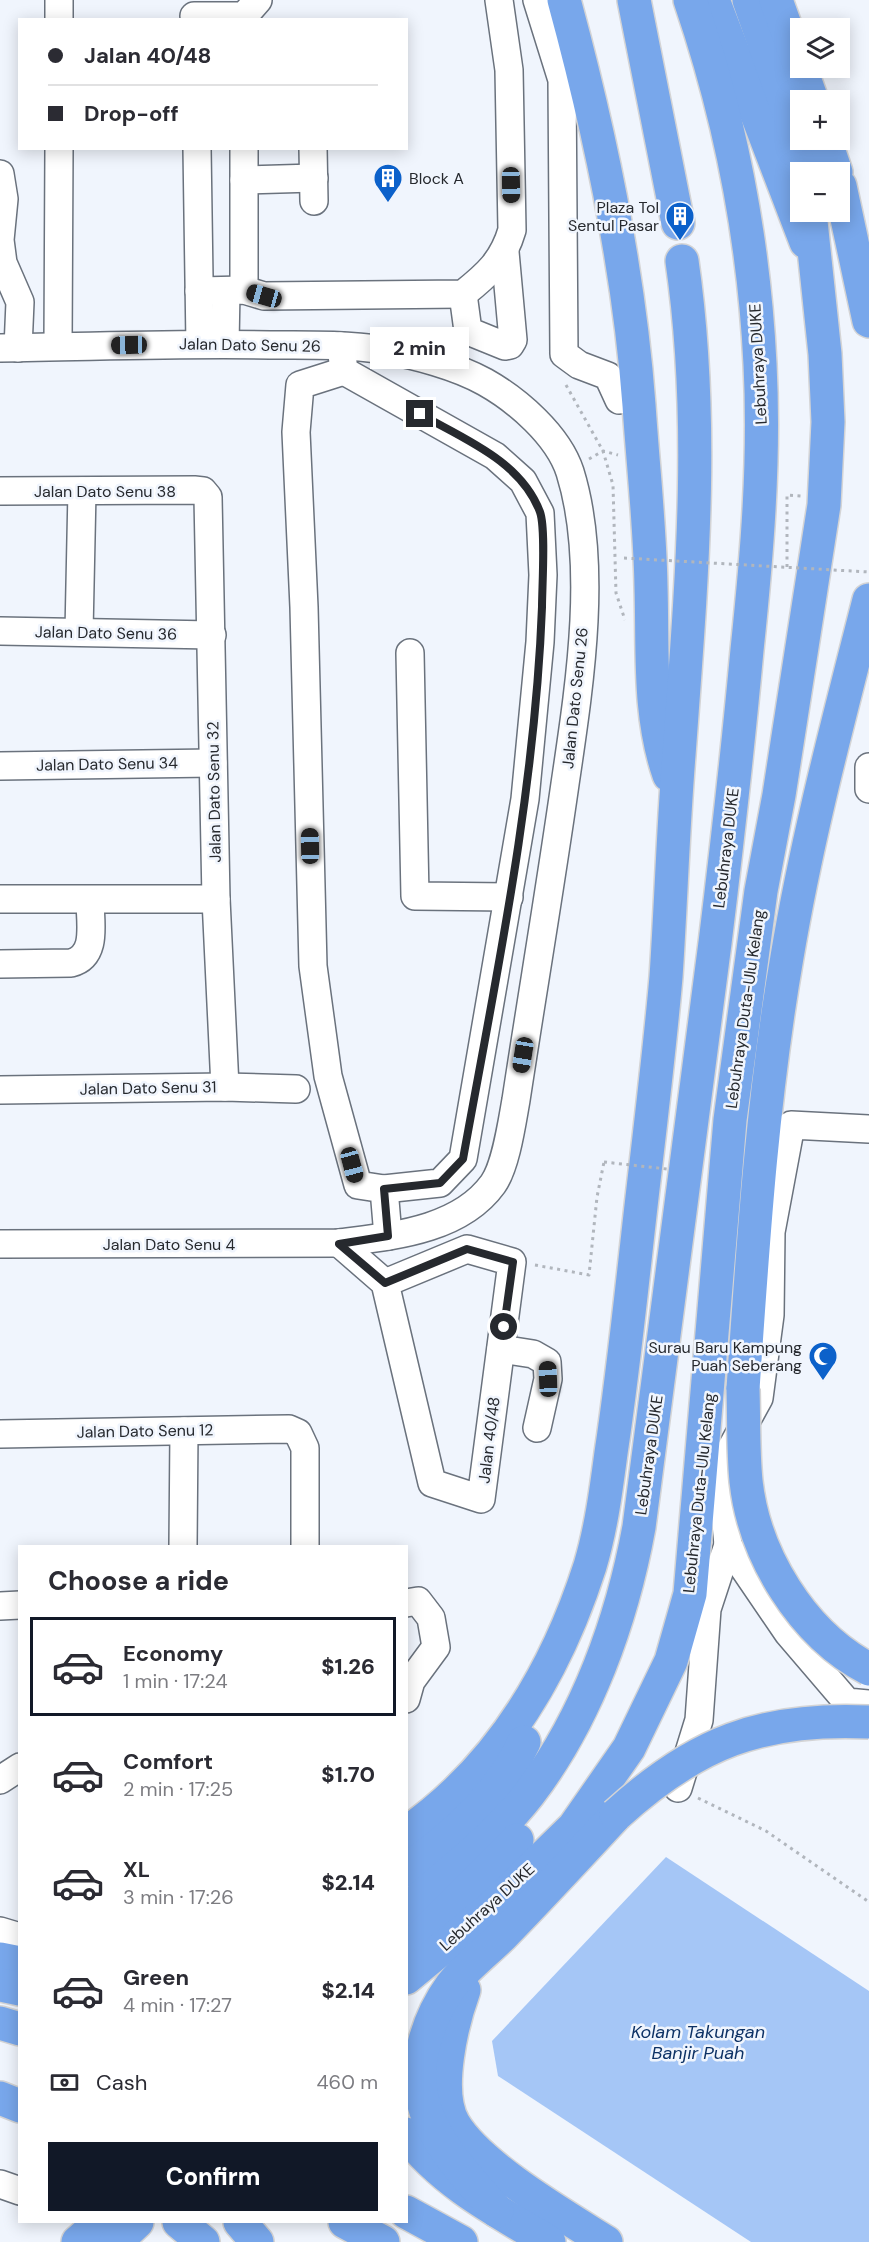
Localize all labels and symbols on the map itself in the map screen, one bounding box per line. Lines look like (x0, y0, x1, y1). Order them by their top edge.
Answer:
building icon: Block A (372, 162, 404, 204)
car (502, 167, 520, 203)
place label: Block A (409, 168, 464, 189)
place label: Plaza Tol Sentul Pasar (568, 197, 659, 236)
building icon: Plaza Tol Sentul Pasar (664, 200, 696, 242)
car (244, 282, 284, 310)
street label: Lebuhraya DUKE (744, 303, 772, 425)
callout: 2 min (370, 327, 470, 369)
street label: Jalan Dato Senu 26 (179, 333, 321, 357)
car (111, 336, 147, 354)
route end (406, 400, 433, 427)
street label: Jalan Dato Senu 38 (34, 481, 176, 502)
street label: Jalan Dato Senu 36 (35, 621, 177, 645)
street label: Jalan Dato Senu 26 (557, 626, 593, 770)
street label: Jalan Dato Senu 32 (202, 721, 226, 863)
street label: Jalan Dato Senu 34 (36, 752, 178, 776)
street label: Lebuhraya DUKE (708, 787, 744, 909)
car (301, 828, 319, 864)
street label: Lebuhraya Duta-Ulu Kelang (721, 908, 769, 1110)
car (511, 1036, 535, 1074)
street label: Jalan Dato Senu 31 (79, 1076, 217, 1100)
car (339, 1145, 365, 1185)
street label: Jalan Dato Senu 4 (103, 1234, 235, 1255)
route start (490, 1313, 517, 1340)
place label: Surau Baru Kampung Puah Seberang (649, 1337, 802, 1376)
mosque icon: Surau Baru Kampung Puah Seberang (807, 1340, 839, 1382)
car (538, 1361, 558, 1397)
street label: Lebuhraya Duta-Ulu Kelang (678, 1392, 720, 1594)
street label: Lebuhraya DUKE (630, 1394, 668, 1516)
street label: Jalan 40/48 (473, 1396, 505, 1484)
street label: Jalan Dato Senu 12 (76, 1419, 214, 1443)
street label: Lebuhraya DUKE (435, 1859, 539, 1955)
water label: Kolam Takungan Banjir Puah (631, 2020, 765, 2065)

